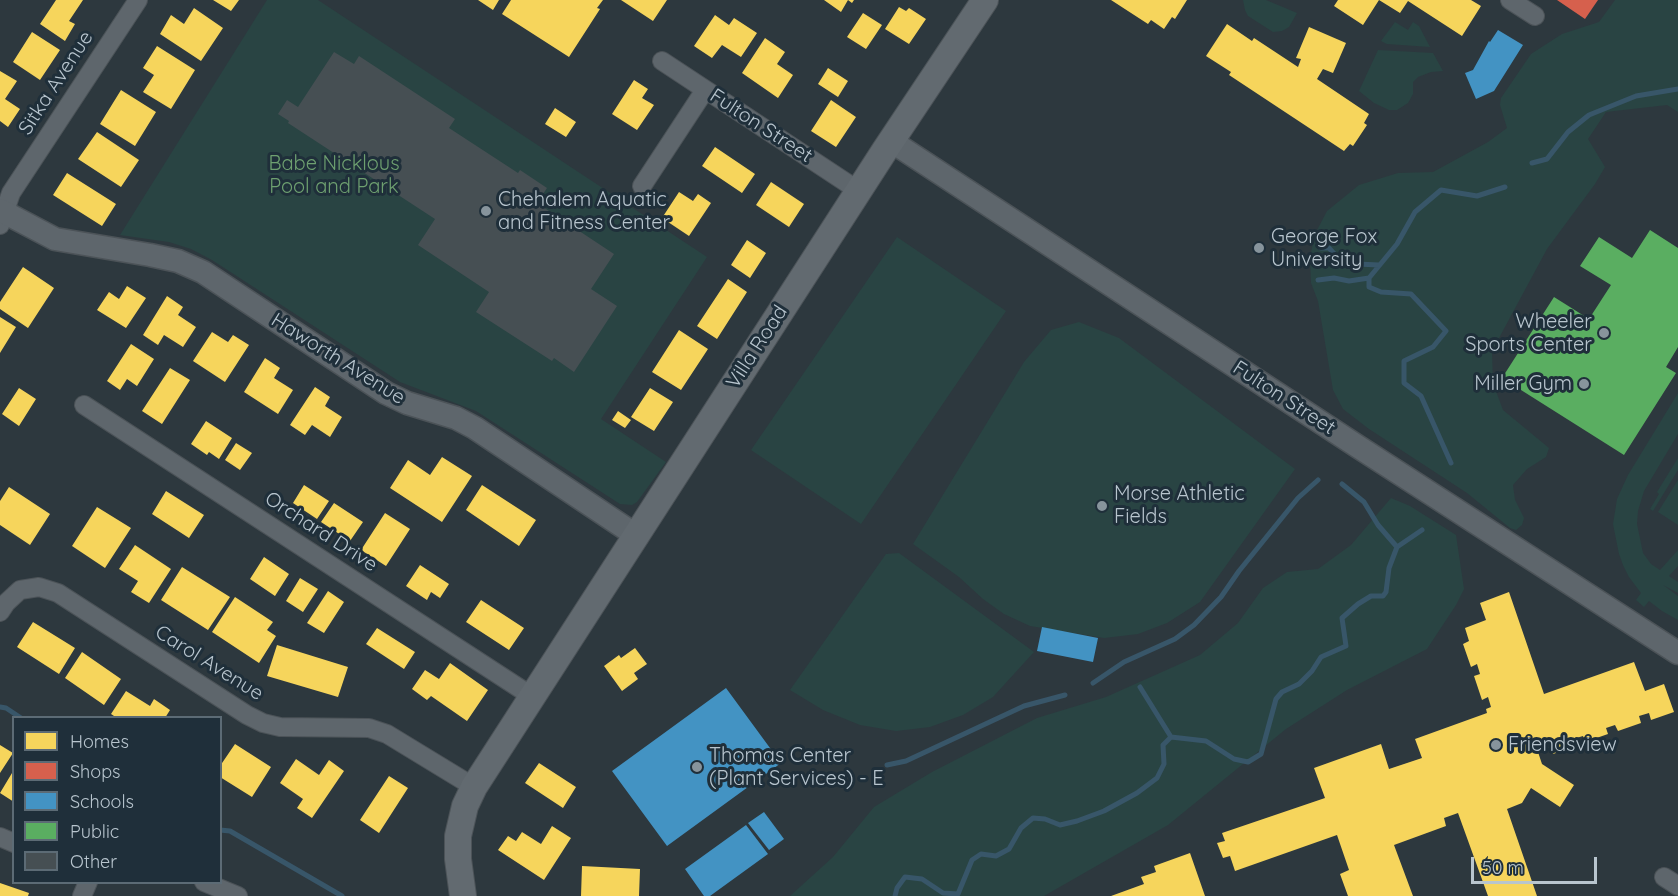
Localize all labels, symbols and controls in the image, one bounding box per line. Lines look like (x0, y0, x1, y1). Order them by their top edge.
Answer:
street label: Sitka Avenue (14, 27, 98, 139)
street label: Fulton Street (705, 84, 817, 168)
park label: Babe Nicklous Pool and Park (268, 152, 400, 199)
place label: Chehalem Aquatic and Fitness Center (498, 188, 670, 235)
marker: Chehalem Aquatic and Fitness Center (479, 204, 493, 218)
place label: George Fox University (1271, 225, 1377, 272)
marker: George Fox University (1252, 241, 1266, 255)
street label: Villa Road (721, 301, 793, 393)
street label: Haworth Avenue (267, 308, 409, 410)
place label: Wheeler Sports Center (1465, 310, 1592, 357)
marker: Wheeler Sports Center (1597, 326, 1611, 340)
street label: Fulton Street (1228, 356, 1340, 440)
place label: Miller Gym (1474, 372, 1572, 396)
marker: Miller Gym (1577, 377, 1591, 391)
place label: Morse Athletic Fields (1114, 482, 1245, 529)
street label: Orchard Drive (260, 487, 382, 577)
marker: Morse Athletic Fields (1095, 499, 1109, 513)
street label: Carol Avenue (150, 620, 268, 706)
legend (12, 716, 222, 884)
text: Homes (70, 730, 129, 753)
place label: Friendsview (1508, 733, 1617, 757)
marker: Friendsview (1489, 738, 1503, 752)
place label: Thomas Center (Plant Services) - E (709, 744, 884, 791)
text: Shops (70, 760, 121, 783)
marker: Thomas Center (Plant Services) - E (690, 760, 704, 774)
text: Schools (70, 790, 134, 813)
text: Public (70, 820, 119, 843)
scale bar (1474, 845, 1600, 883)
text: Other (70, 850, 117, 873)
text: 50 m (1482, 856, 1524, 879)

